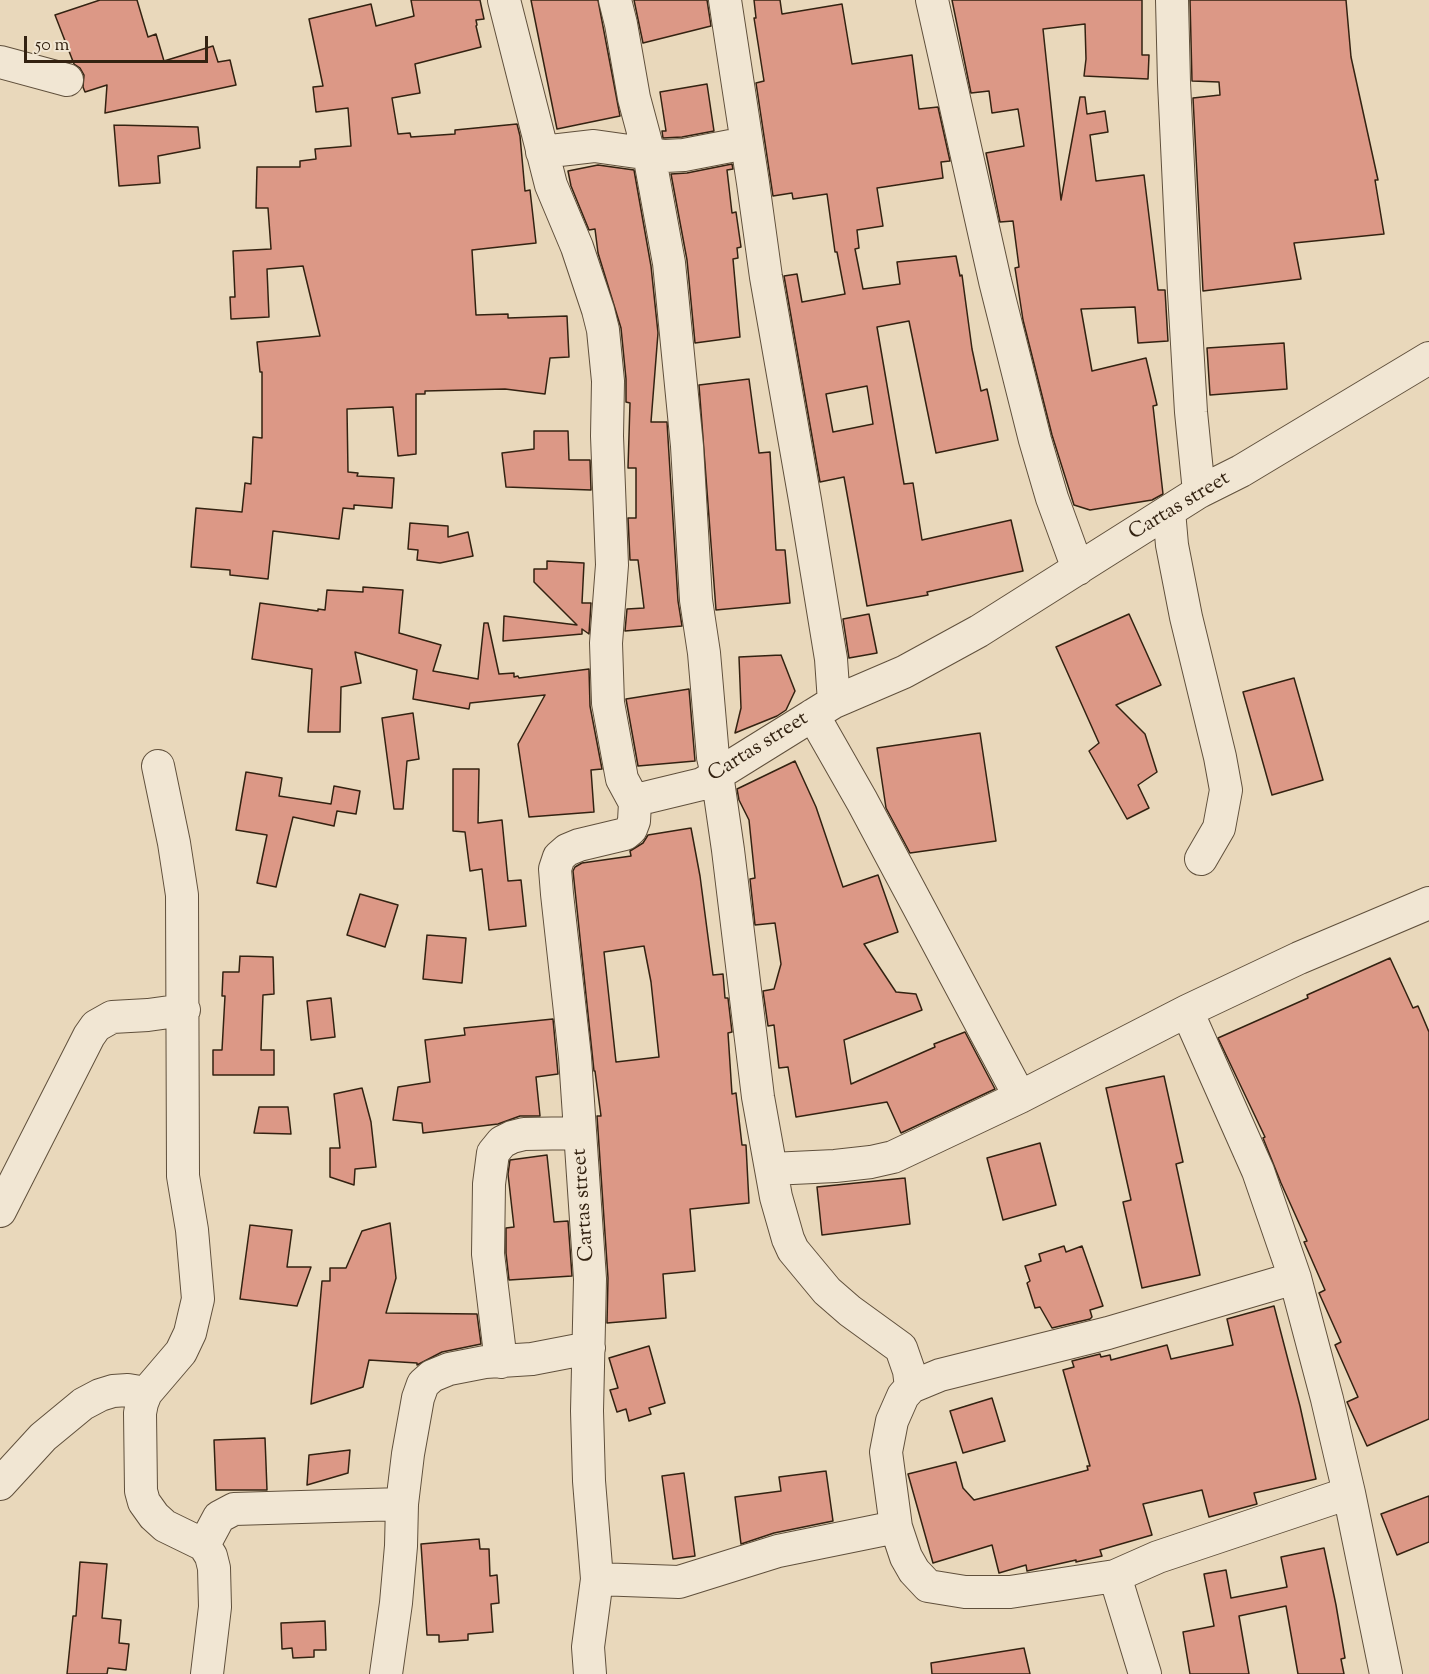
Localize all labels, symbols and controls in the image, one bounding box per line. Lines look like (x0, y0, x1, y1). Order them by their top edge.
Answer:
scale bar (27, 24, 212, 62)
text: 50 m (35, 33, 69, 59)
street label: Cartas street (1125, 467, 1235, 547)
street label: Cartas street (704, 707, 814, 789)
street label: Cartas street (568, 1148, 602, 1262)

